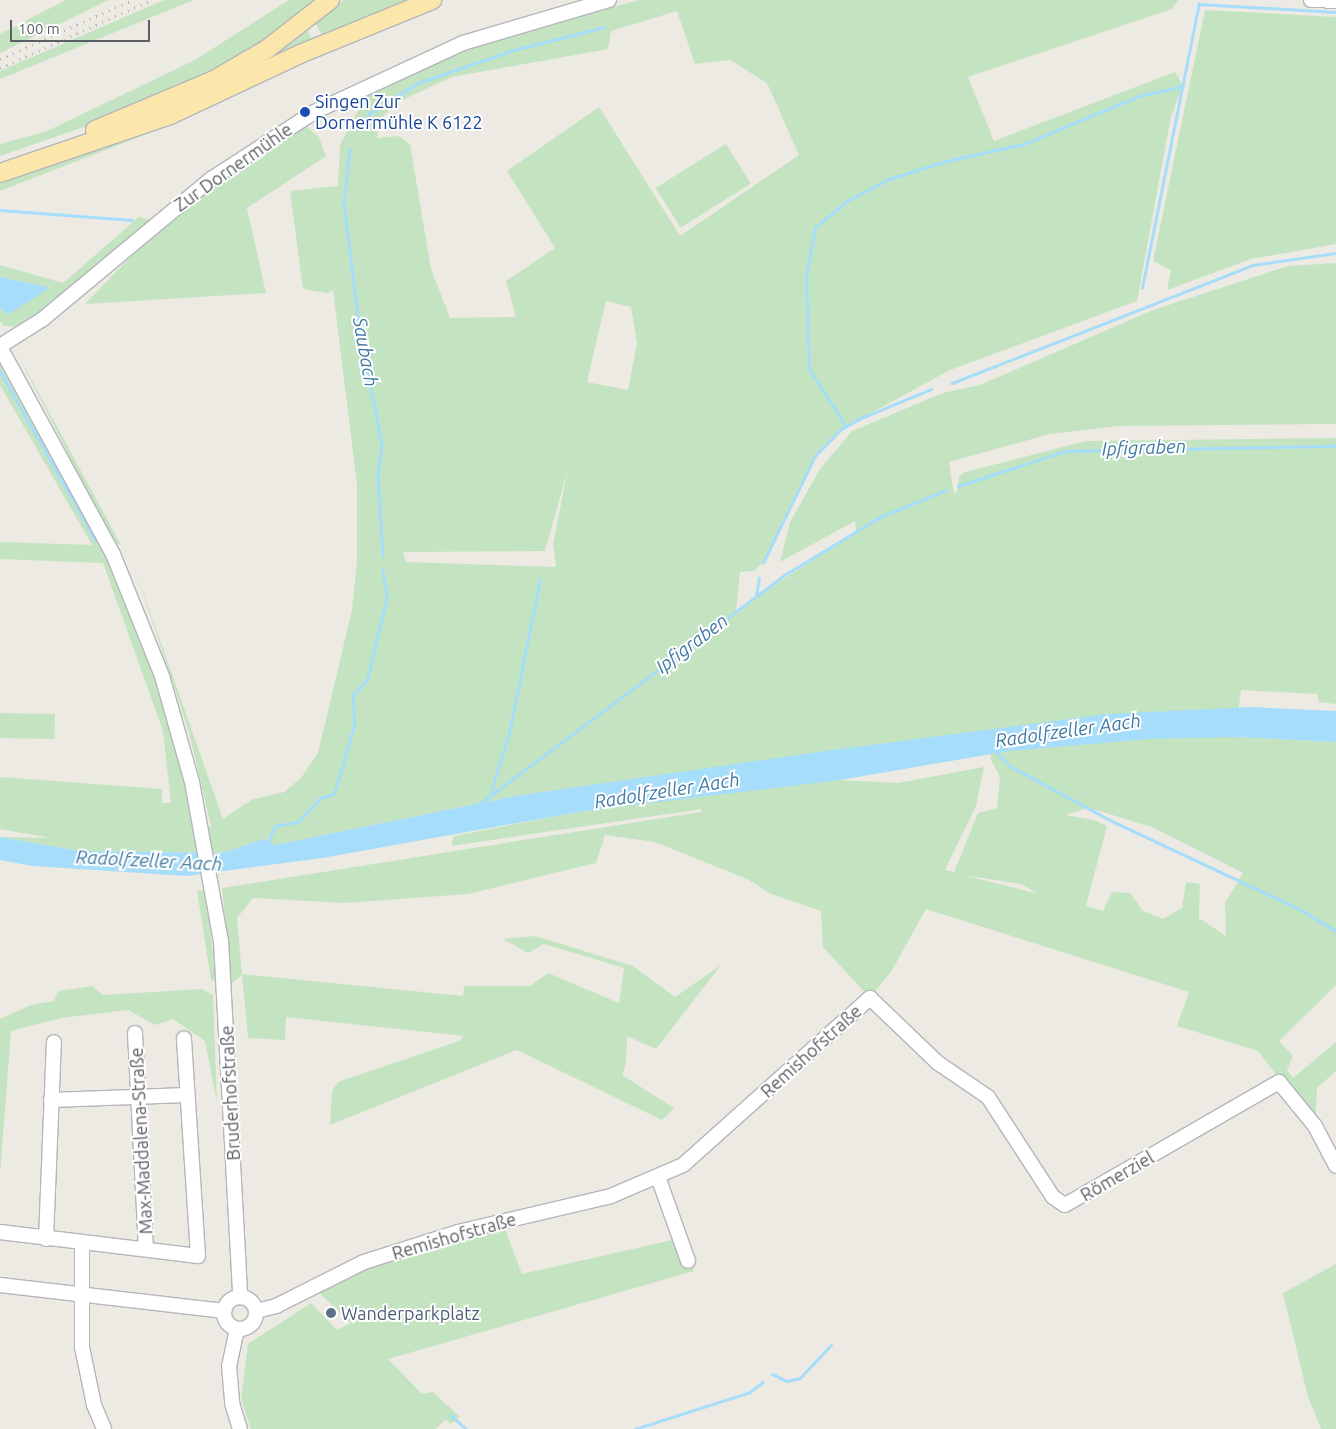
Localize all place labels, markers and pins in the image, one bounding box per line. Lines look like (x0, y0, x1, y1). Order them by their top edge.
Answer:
place label: Singen Zur Dornermühle K 6122 (315, 91, 483, 134)
marker: Singen Zur Dornermühle K 6122 (299, 106, 311, 118)
place label: Wanderparkplatz (341, 1302, 480, 1324)
marker: Wanderparkplatz (325, 1307, 337, 1319)

